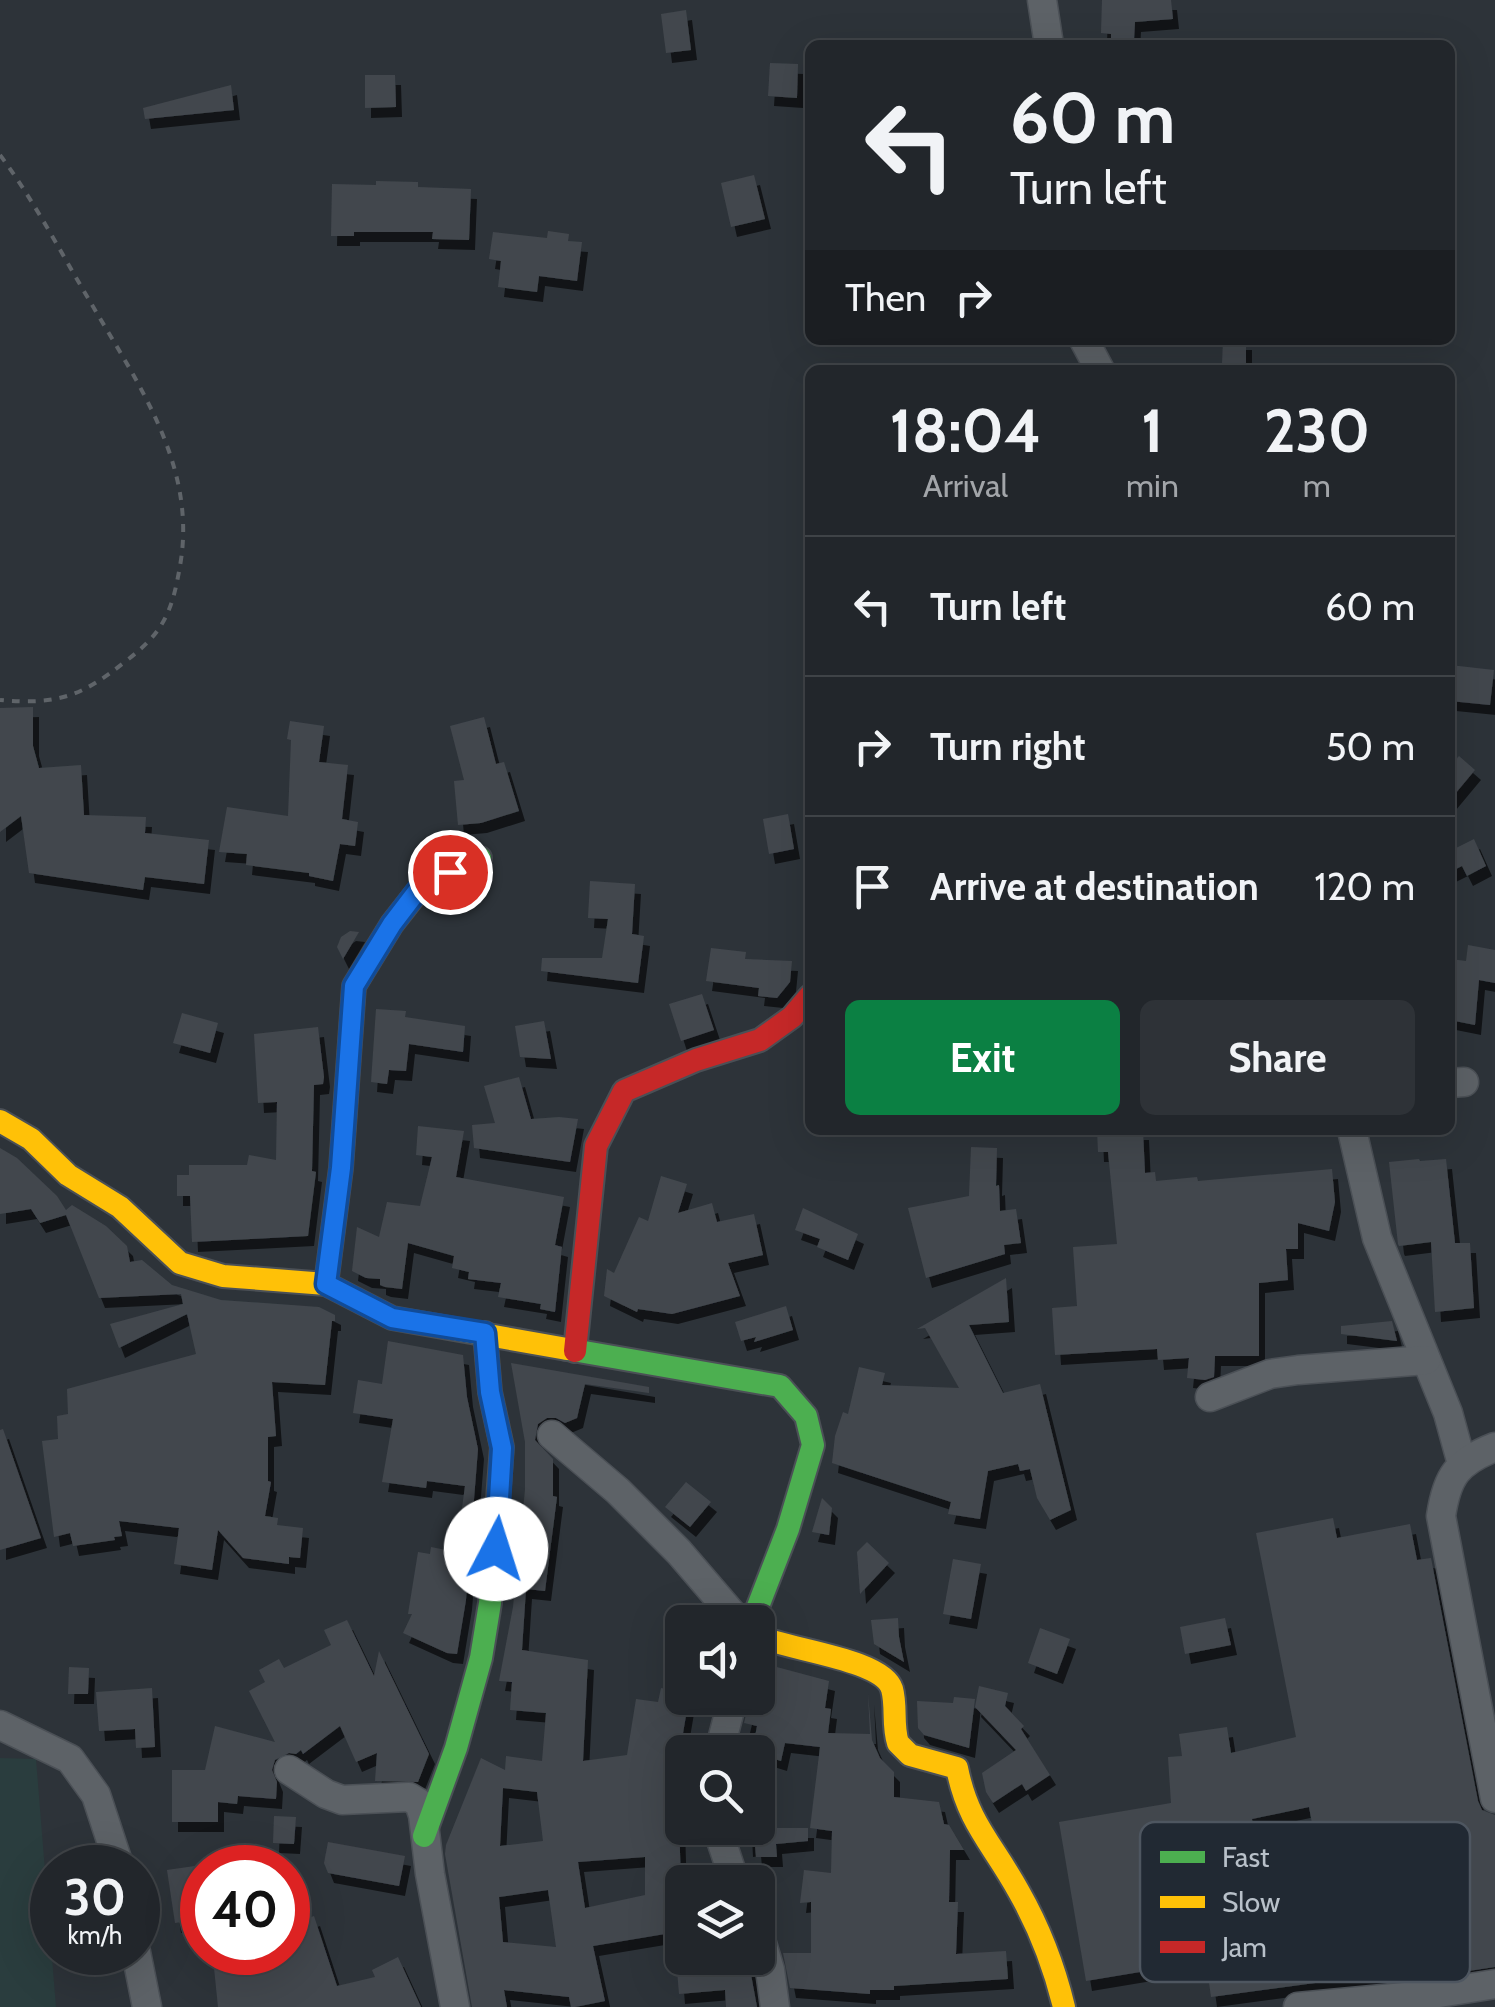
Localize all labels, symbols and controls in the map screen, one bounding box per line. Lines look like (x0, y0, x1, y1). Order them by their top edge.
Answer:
text: 60 m (1010, 75, 1175, 161)
icon: left (845, 80, 975, 210)
text: Turn left (1010, 161, 1167, 215)
icon: right (946, 270, 1001, 325)
text: Then (845, 274, 926, 321)
text: 18:04 (890, 394, 1041, 467)
text: 1 (1141, 394, 1163, 467)
text: 230 (1264, 394, 1370, 467)
text: Arrival (923, 466, 1008, 505)
text: min (1126, 466, 1179, 505)
text: m (1303, 466, 1331, 505)
icon: left (845, 579, 900, 634)
text: Turn left (930, 583, 1066, 630)
text: 60 m (1325, 583, 1415, 630)
icon: right (845, 719, 900, 774)
text: Turn right (930, 723, 1086, 770)
text: 50 m (1326, 723, 1415, 770)
pin (408, 830, 493, 915)
icon: arrive (423, 845, 478, 900)
icon: arrive (845, 859, 900, 914)
text: Arrive at destination (930, 863, 1259, 910)
text: 120 m (1314, 863, 1415, 910)
button: Exit (845, 1000, 1120, 1115)
button: Share (1140, 1000, 1415, 1115)
position arrow (444, 1497, 548, 1601)
map controls (665, 1605, 775, 1975)
button: sound (665, 1605, 775, 1715)
button: search (665, 1735, 775, 1845)
legend (1140, 1822, 1470, 1982)
text: Fast (1222, 1840, 1270, 1874)
speed limit sign: 40 (180, 1845, 310, 1975)
button: layers (665, 1865, 775, 1975)
text: 30 (64, 1867, 126, 1928)
text: Slow (1222, 1885, 1280, 1919)
text: km/h (68, 1920, 122, 1950)
text: Jam (1221, 1930, 1267, 1964)

